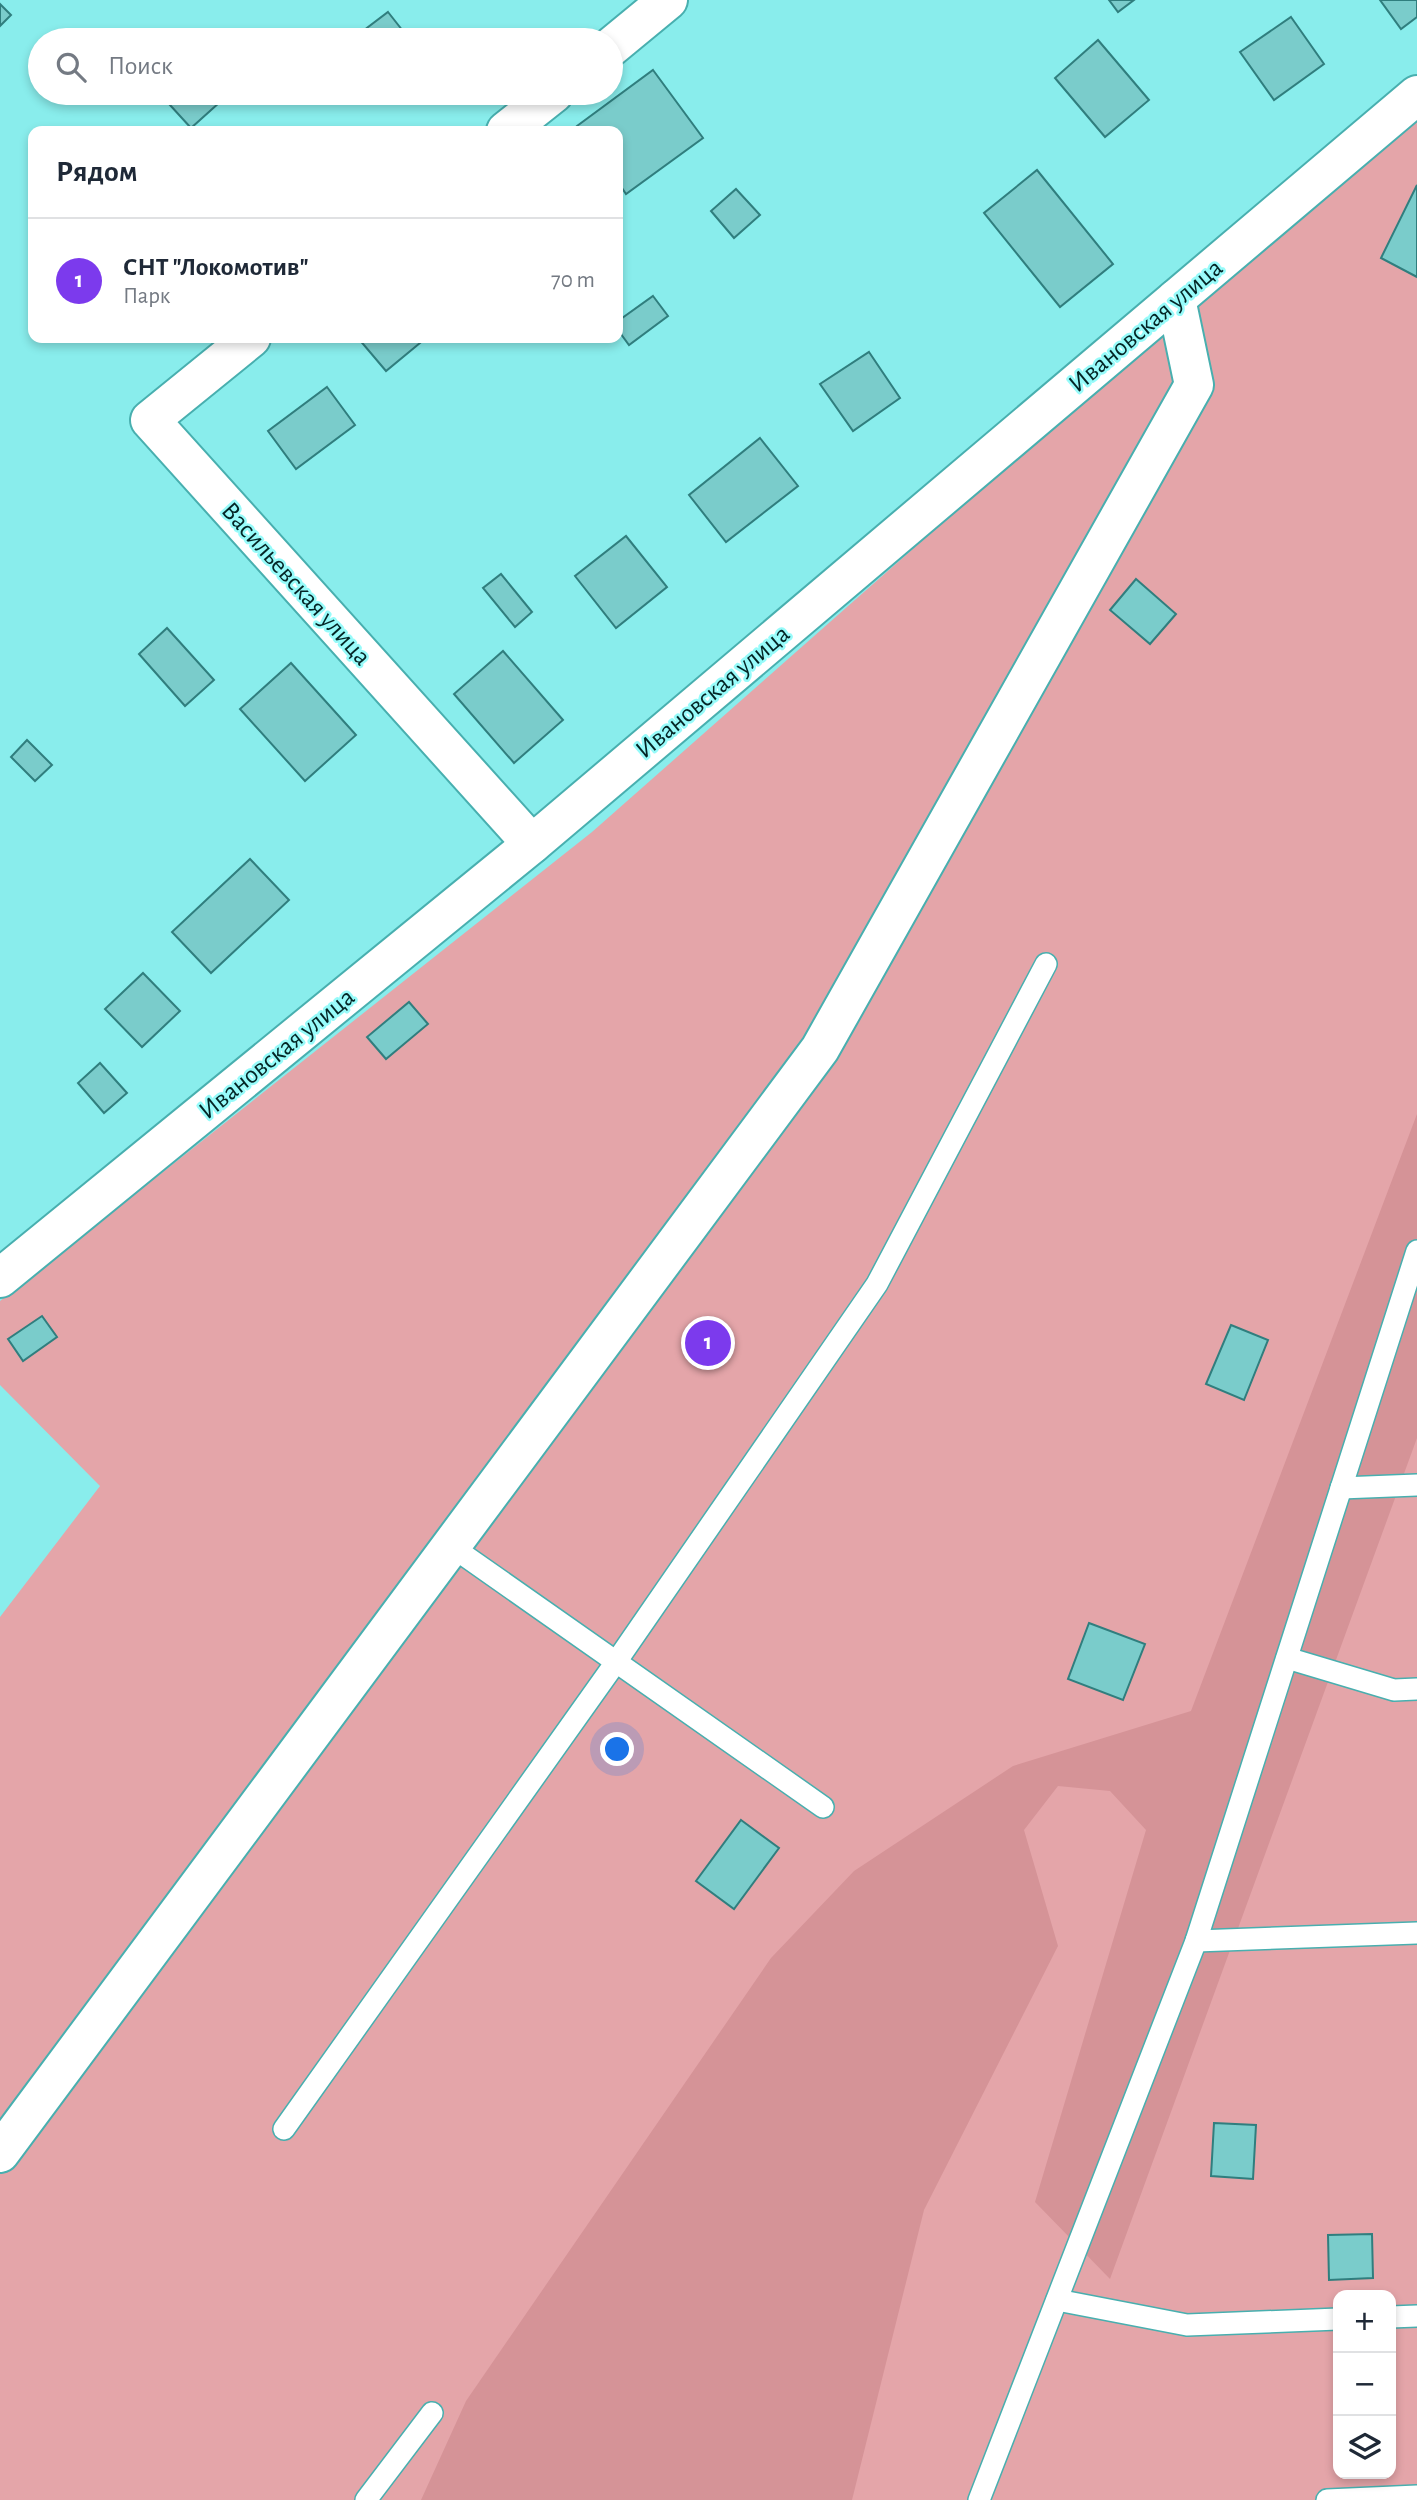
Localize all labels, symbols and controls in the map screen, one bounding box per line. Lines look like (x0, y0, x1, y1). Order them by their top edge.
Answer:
search box (28, 28, 623, 105)
icon: search (52, 48, 90, 86)
text: Поиск (108, 53, 173, 79)
text: Рядом (56, 157, 138, 187)
text: СНТ "Локомотив" (123, 254, 309, 280)
street label: Ивановская улица (1064, 254, 1228, 397)
text: 1 (75, 269, 83, 292)
text: 70 m (551, 269, 595, 292)
text: Парк (123, 285, 170, 308)
street label: Васильевская улица (217, 497, 376, 670)
street label: Ивановская улица (631, 620, 795, 763)
street label: Ивановская улица (194, 983, 359, 1124)
pin: 1 (685, 1317, 731, 1369)
your location (600, 1732, 634, 1766)
map controls (1333, 2290, 1396, 2479)
button: + (1333, 2290, 1396, 2353)
button: − (1333, 2353, 1396, 2416)
button: layers (1333, 2416, 1396, 2479)

